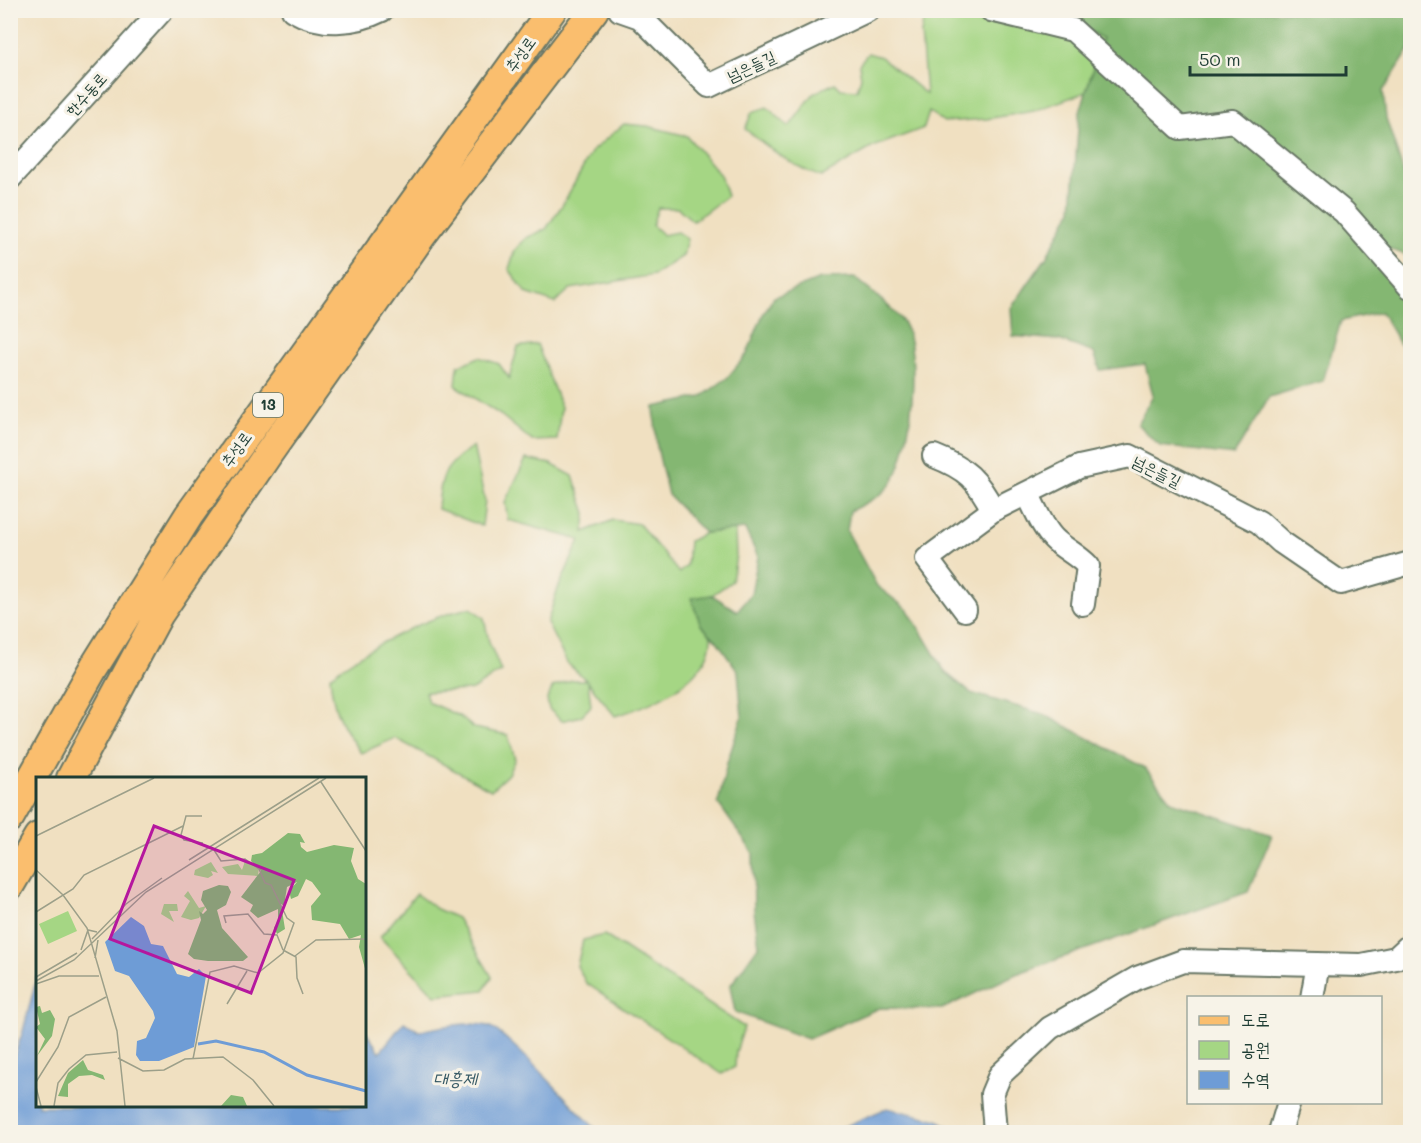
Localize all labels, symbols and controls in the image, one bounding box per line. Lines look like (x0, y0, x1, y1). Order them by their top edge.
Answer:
street label: 추성로 (500, 32, 539, 76)
scale bar (1190, 39, 1346, 77)
street label: 넘은들길 (723, 45, 779, 86)
text: 50 m (1199, 47, 1241, 71)
street label: 한수동로 (61, 68, 111, 120)
road number: 13 (253, 393, 283, 417)
street label: 추성로 (216, 427, 255, 471)
street label: 넘은들길 (1129, 450, 1185, 491)
inset map (36, 777, 366, 1107)
legend (1187, 996, 1382, 1104)
text: 도로 (1241, 1007, 1270, 1031)
text: 공원 (1241, 1037, 1270, 1061)
water label: 대흥제 (433, 1066, 479, 1090)
text: 수역 (1241, 1067, 1270, 1091)

